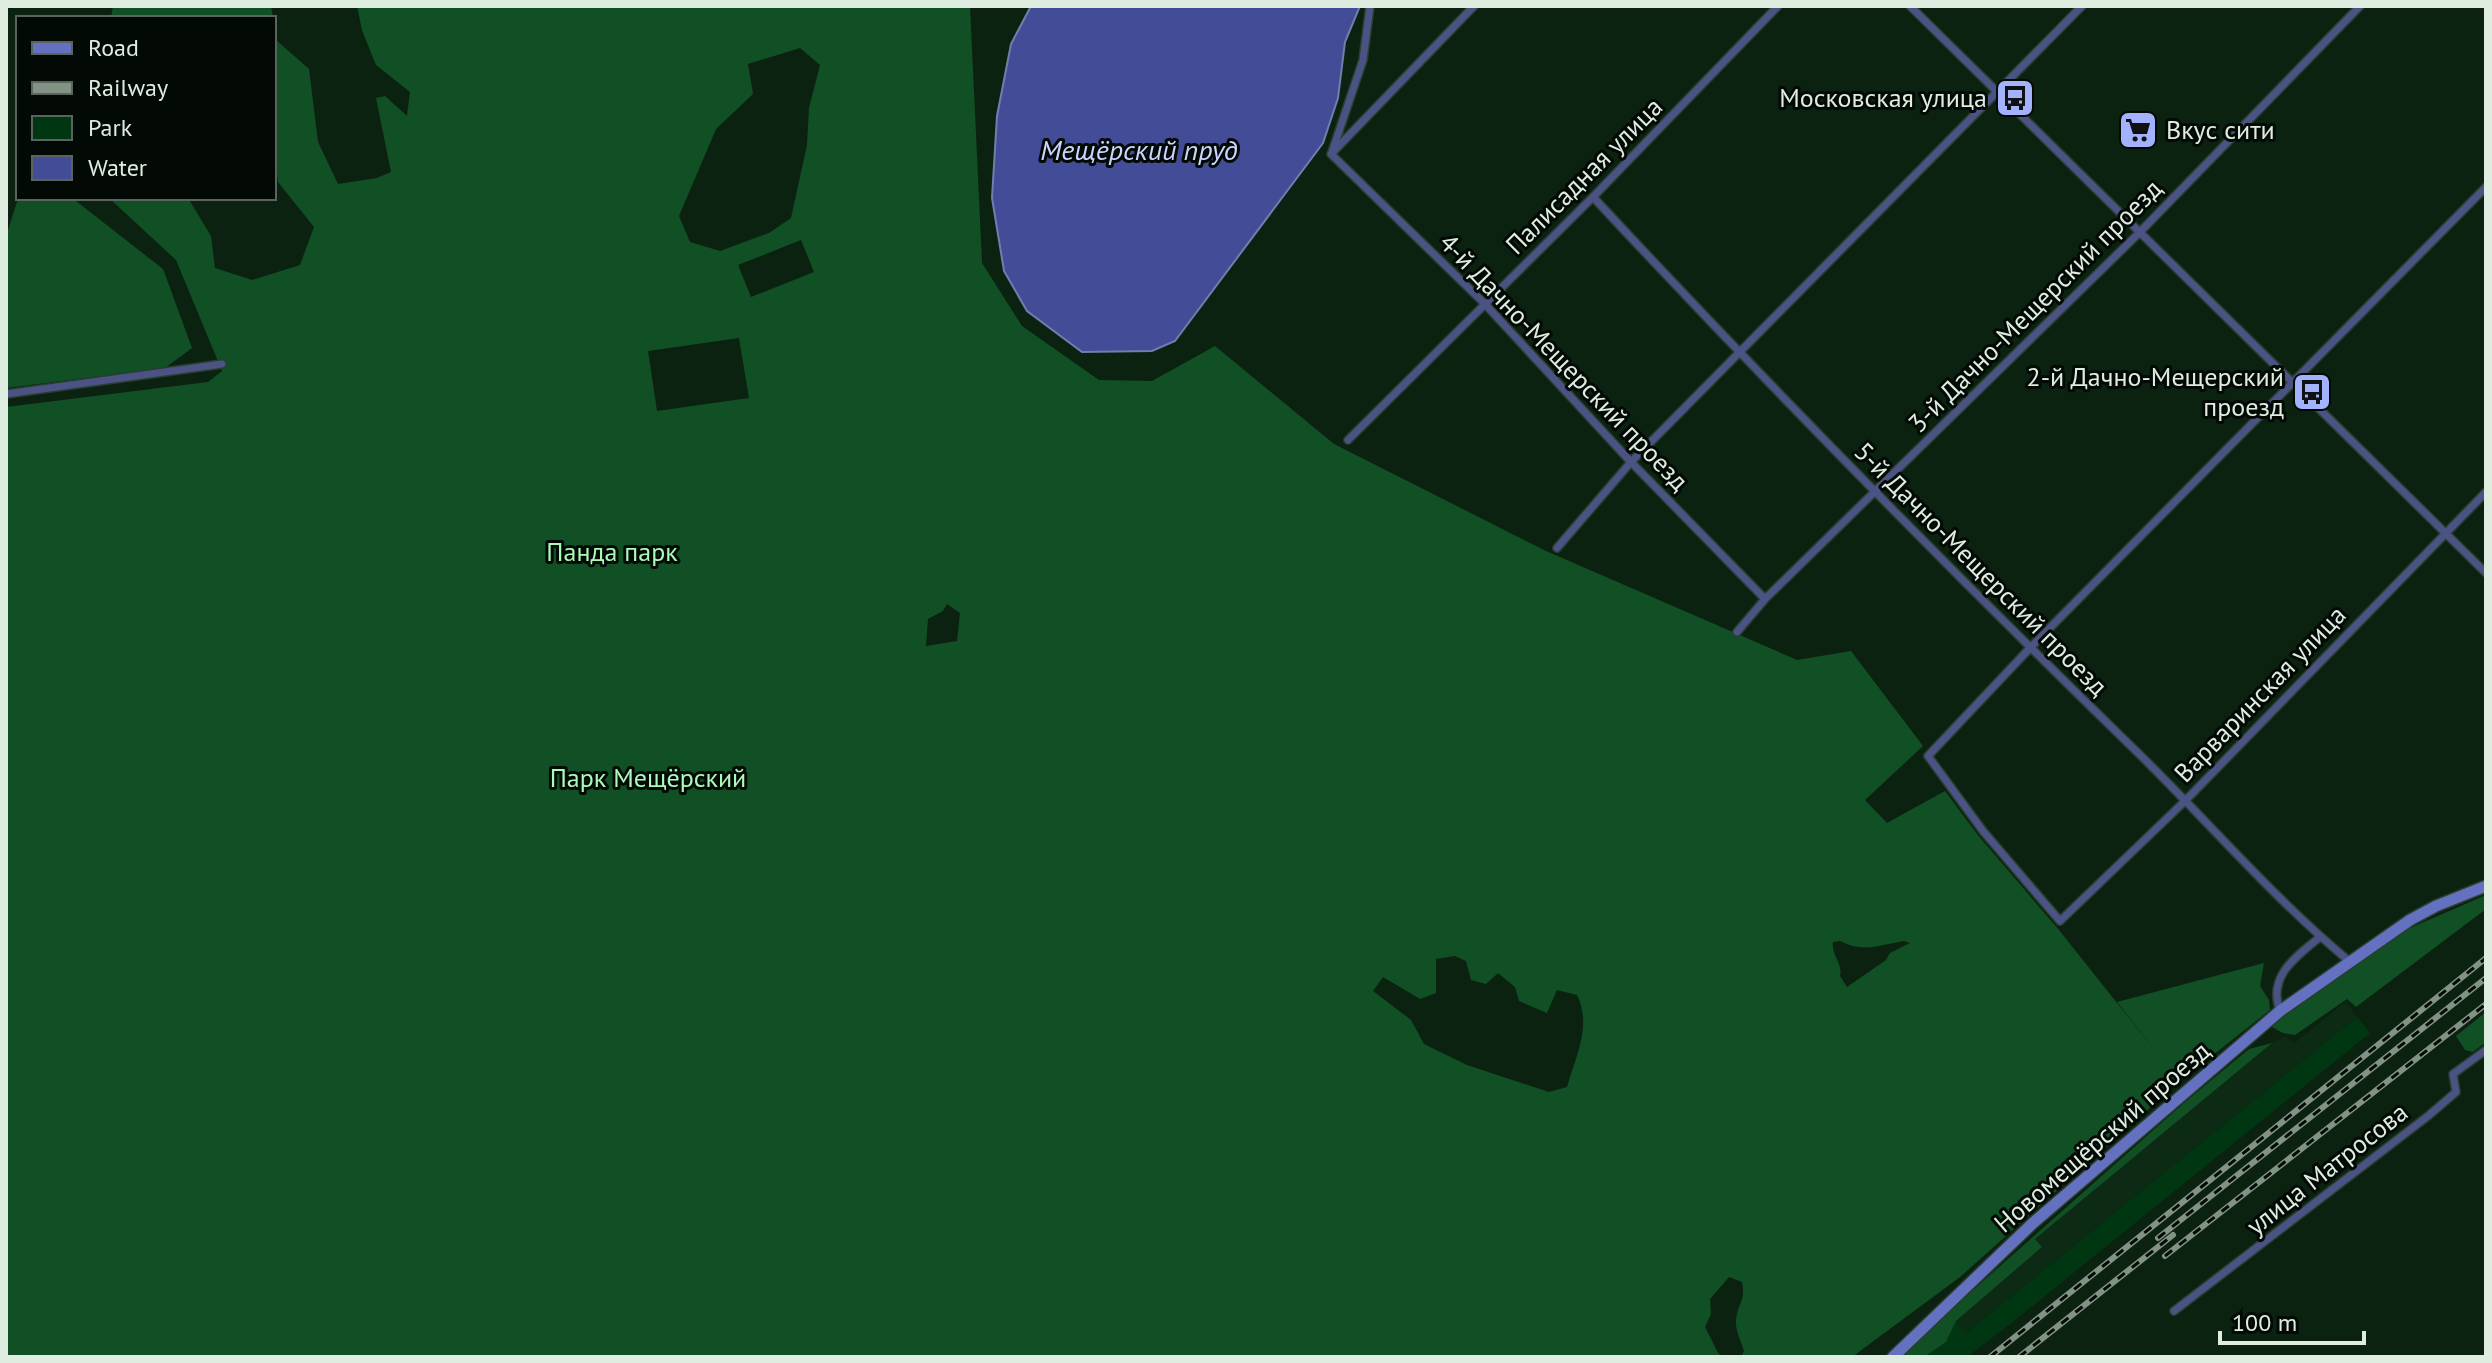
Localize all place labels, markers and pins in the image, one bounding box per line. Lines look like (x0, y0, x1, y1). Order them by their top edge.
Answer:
bus stop icon: Московская улица (1994, 77, 2036, 119)
place label: Московская улица (1779, 81, 1987, 114)
supermarket icon: Вкус сити (2117, 109, 2159, 151)
place label: Вкус сити (2166, 113, 2275, 146)
place label: 2-й Дачно-Мещерский проезд (2026, 360, 2284, 423)
bus stop icon: 2-й Дачно-Мещерский проезд (2291, 371, 2333, 413)

